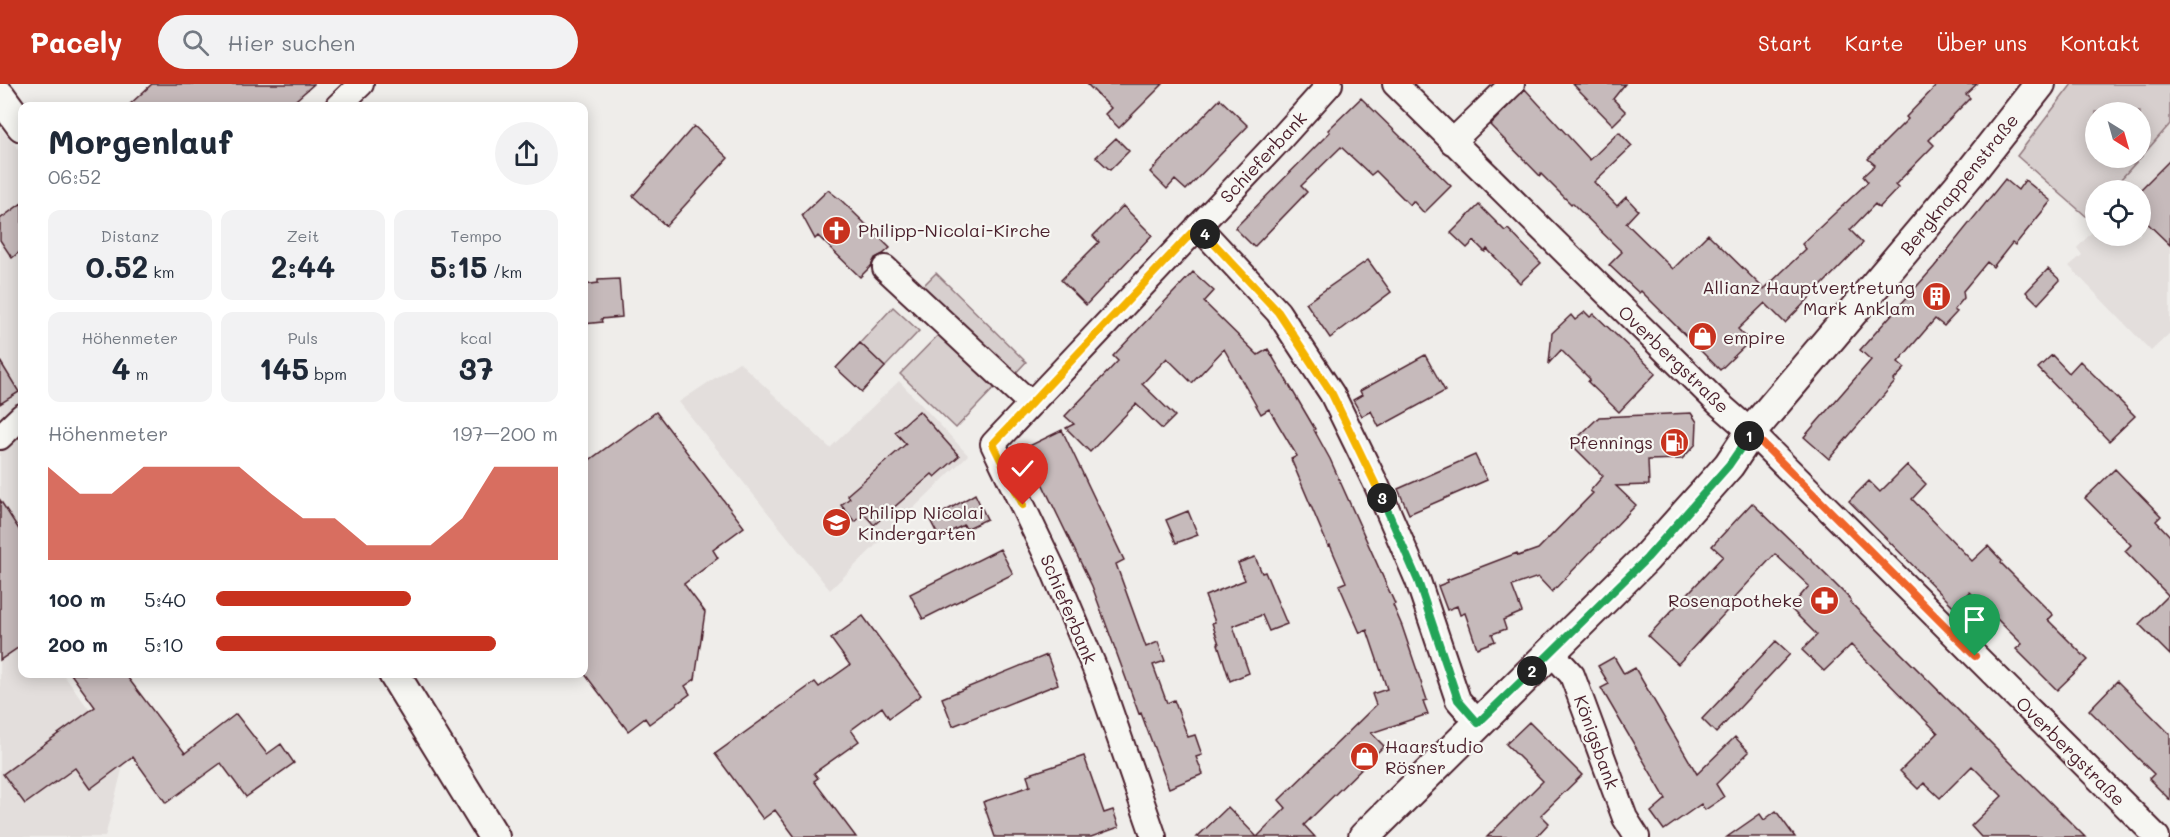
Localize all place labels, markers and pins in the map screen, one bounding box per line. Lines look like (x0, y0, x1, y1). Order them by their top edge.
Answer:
church icon: Philipp-Nicolai-Kirche (821, 214, 853, 246)
place label: Philipp-Nicolai-Kirche (858, 218, 1051, 242)
pin: 4 (1190, 219, 1220, 249)
place label: Allianz Hauptvertretung Mark Anklam (1702, 275, 1915, 320)
building icon: Allianz Hauptvertretung Mark Anklam (1920, 281, 1952, 313)
shop icon: empire (1686, 321, 1718, 353)
place label: empire (1723, 325, 1785, 349)
pin: 1 (1734, 421, 1764, 451)
fuel station icon: Pfennings (1658, 426, 1690, 458)
place label: Pfennings (1569, 430, 1653, 454)
pin (997, 443, 1048, 505)
pin: 3 (1367, 483, 1397, 513)
place label: Philipp Nicolai Kindergarten (858, 500, 984, 545)
school or university icon: Philipp Nicolai Kindergarten (821, 506, 853, 538)
pharmacy icon: Rosenapotheke (1808, 584, 1840, 616)
place label: Rosenapotheke (1668, 588, 1803, 612)
pin (1949, 594, 2000, 656)
pin: 2 (1517, 656, 1547, 686)
place label: Haarstudio Rösner (1385, 734, 1484, 779)
shop icon: Haarstudio Rösner (1348, 740, 1380, 772)

